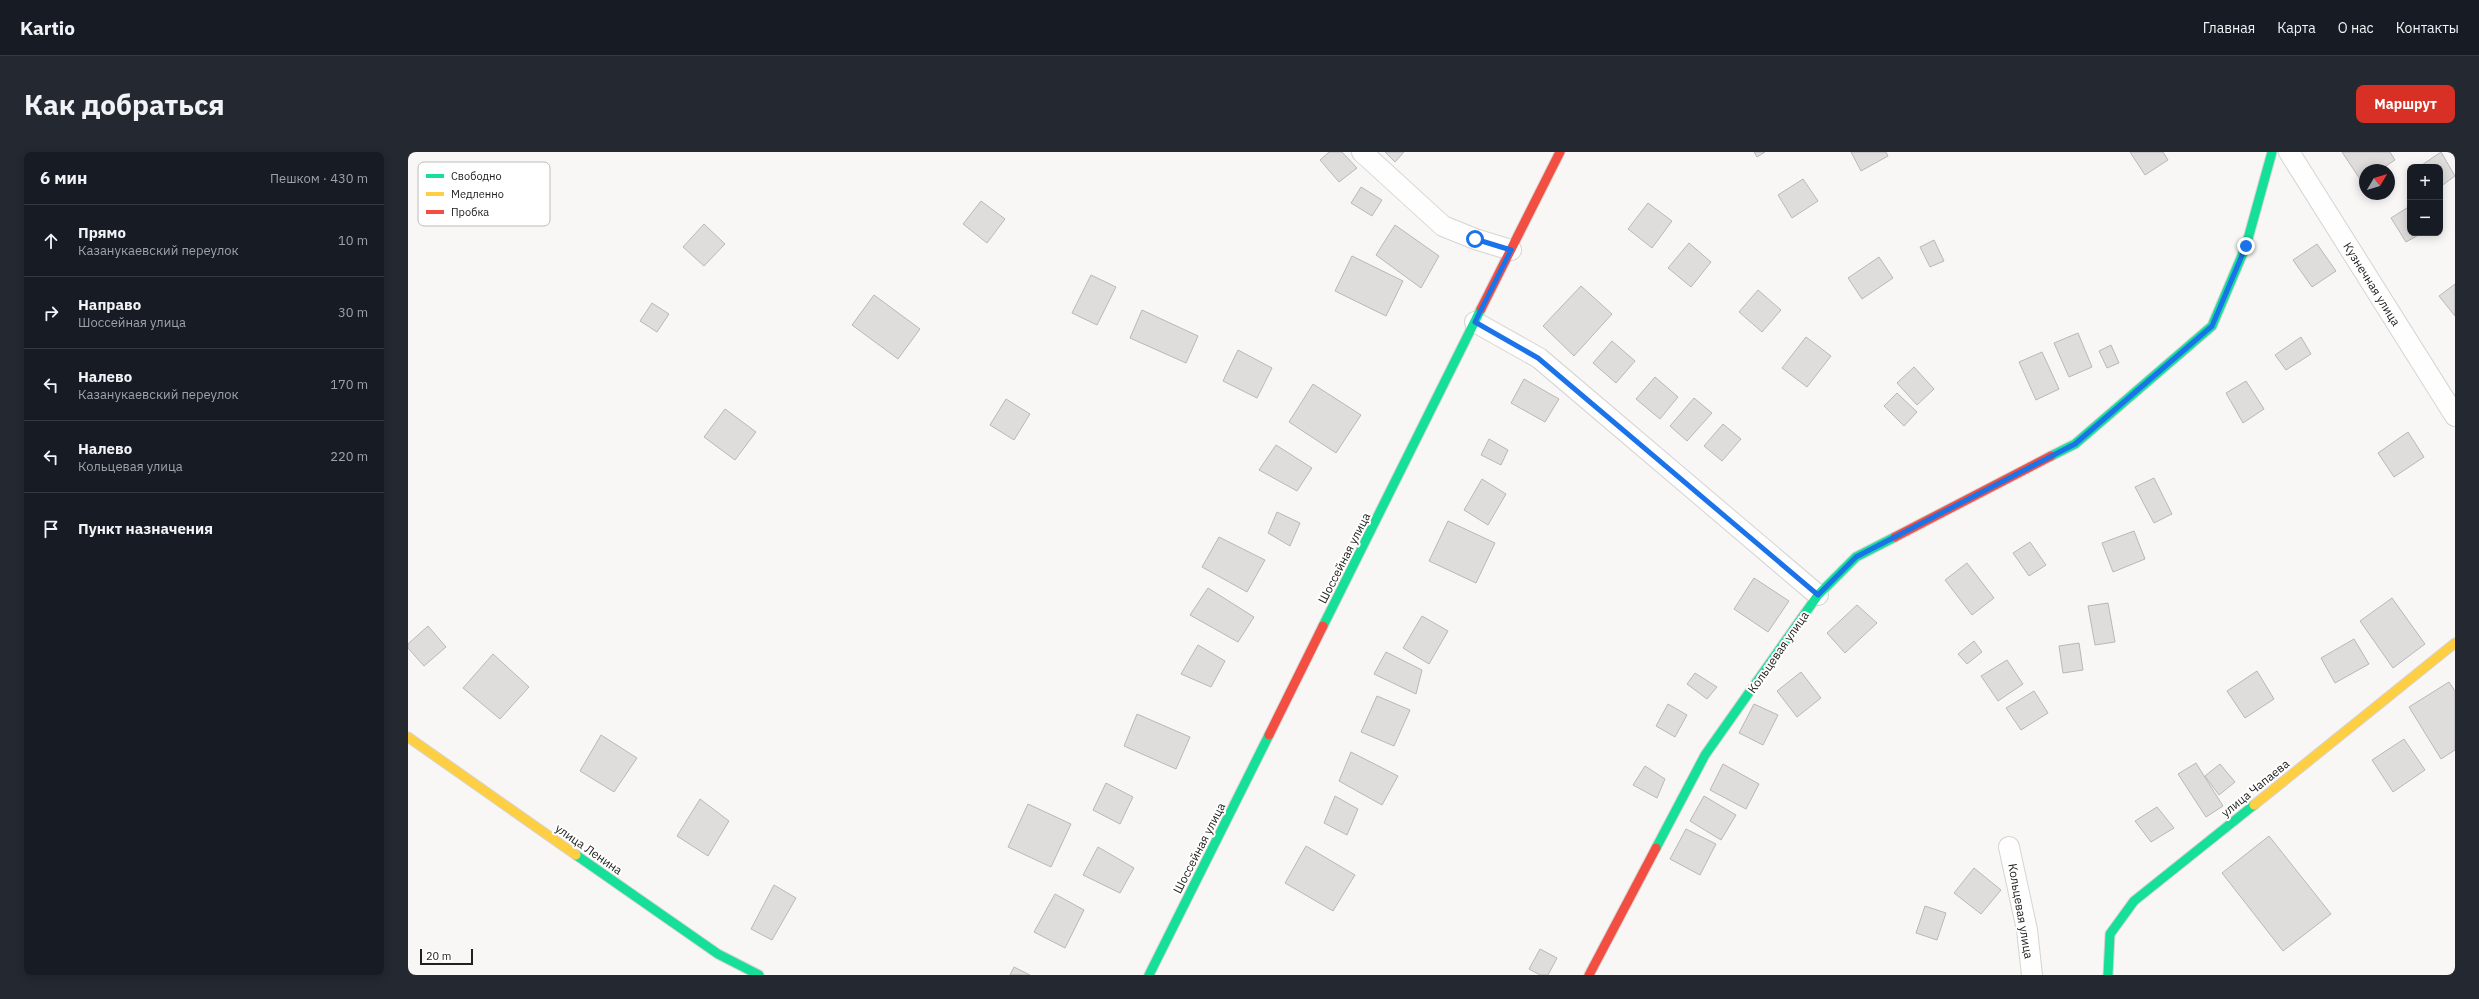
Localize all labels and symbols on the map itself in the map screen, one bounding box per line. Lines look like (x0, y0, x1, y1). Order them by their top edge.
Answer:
legend (418, 162, 550, 226)
north arrow (2359, 164, 2395, 200)
text: Свободно (451, 169, 502, 183)
text: Медленно (451, 187, 504, 201)
text: Пробка (451, 205, 489, 219)
route start (1466, 230, 1484, 248)
route end (2237, 237, 2255, 255)
street label: Кузнечная улица (2340, 239, 2404, 329)
street label: Шоссейная улица (1315, 510, 1374, 606)
street label: Кольцевая улица (1744, 608, 1812, 696)
street label: улица Чапаева (2218, 756, 2292, 820)
street label: Шоссейная улица (1170, 800, 1229, 896)
street label: улица Ленина (553, 820, 626, 878)
street label: Кольцевая улица (2005, 862, 2037, 960)
scale bar (420, 947, 473, 966)

